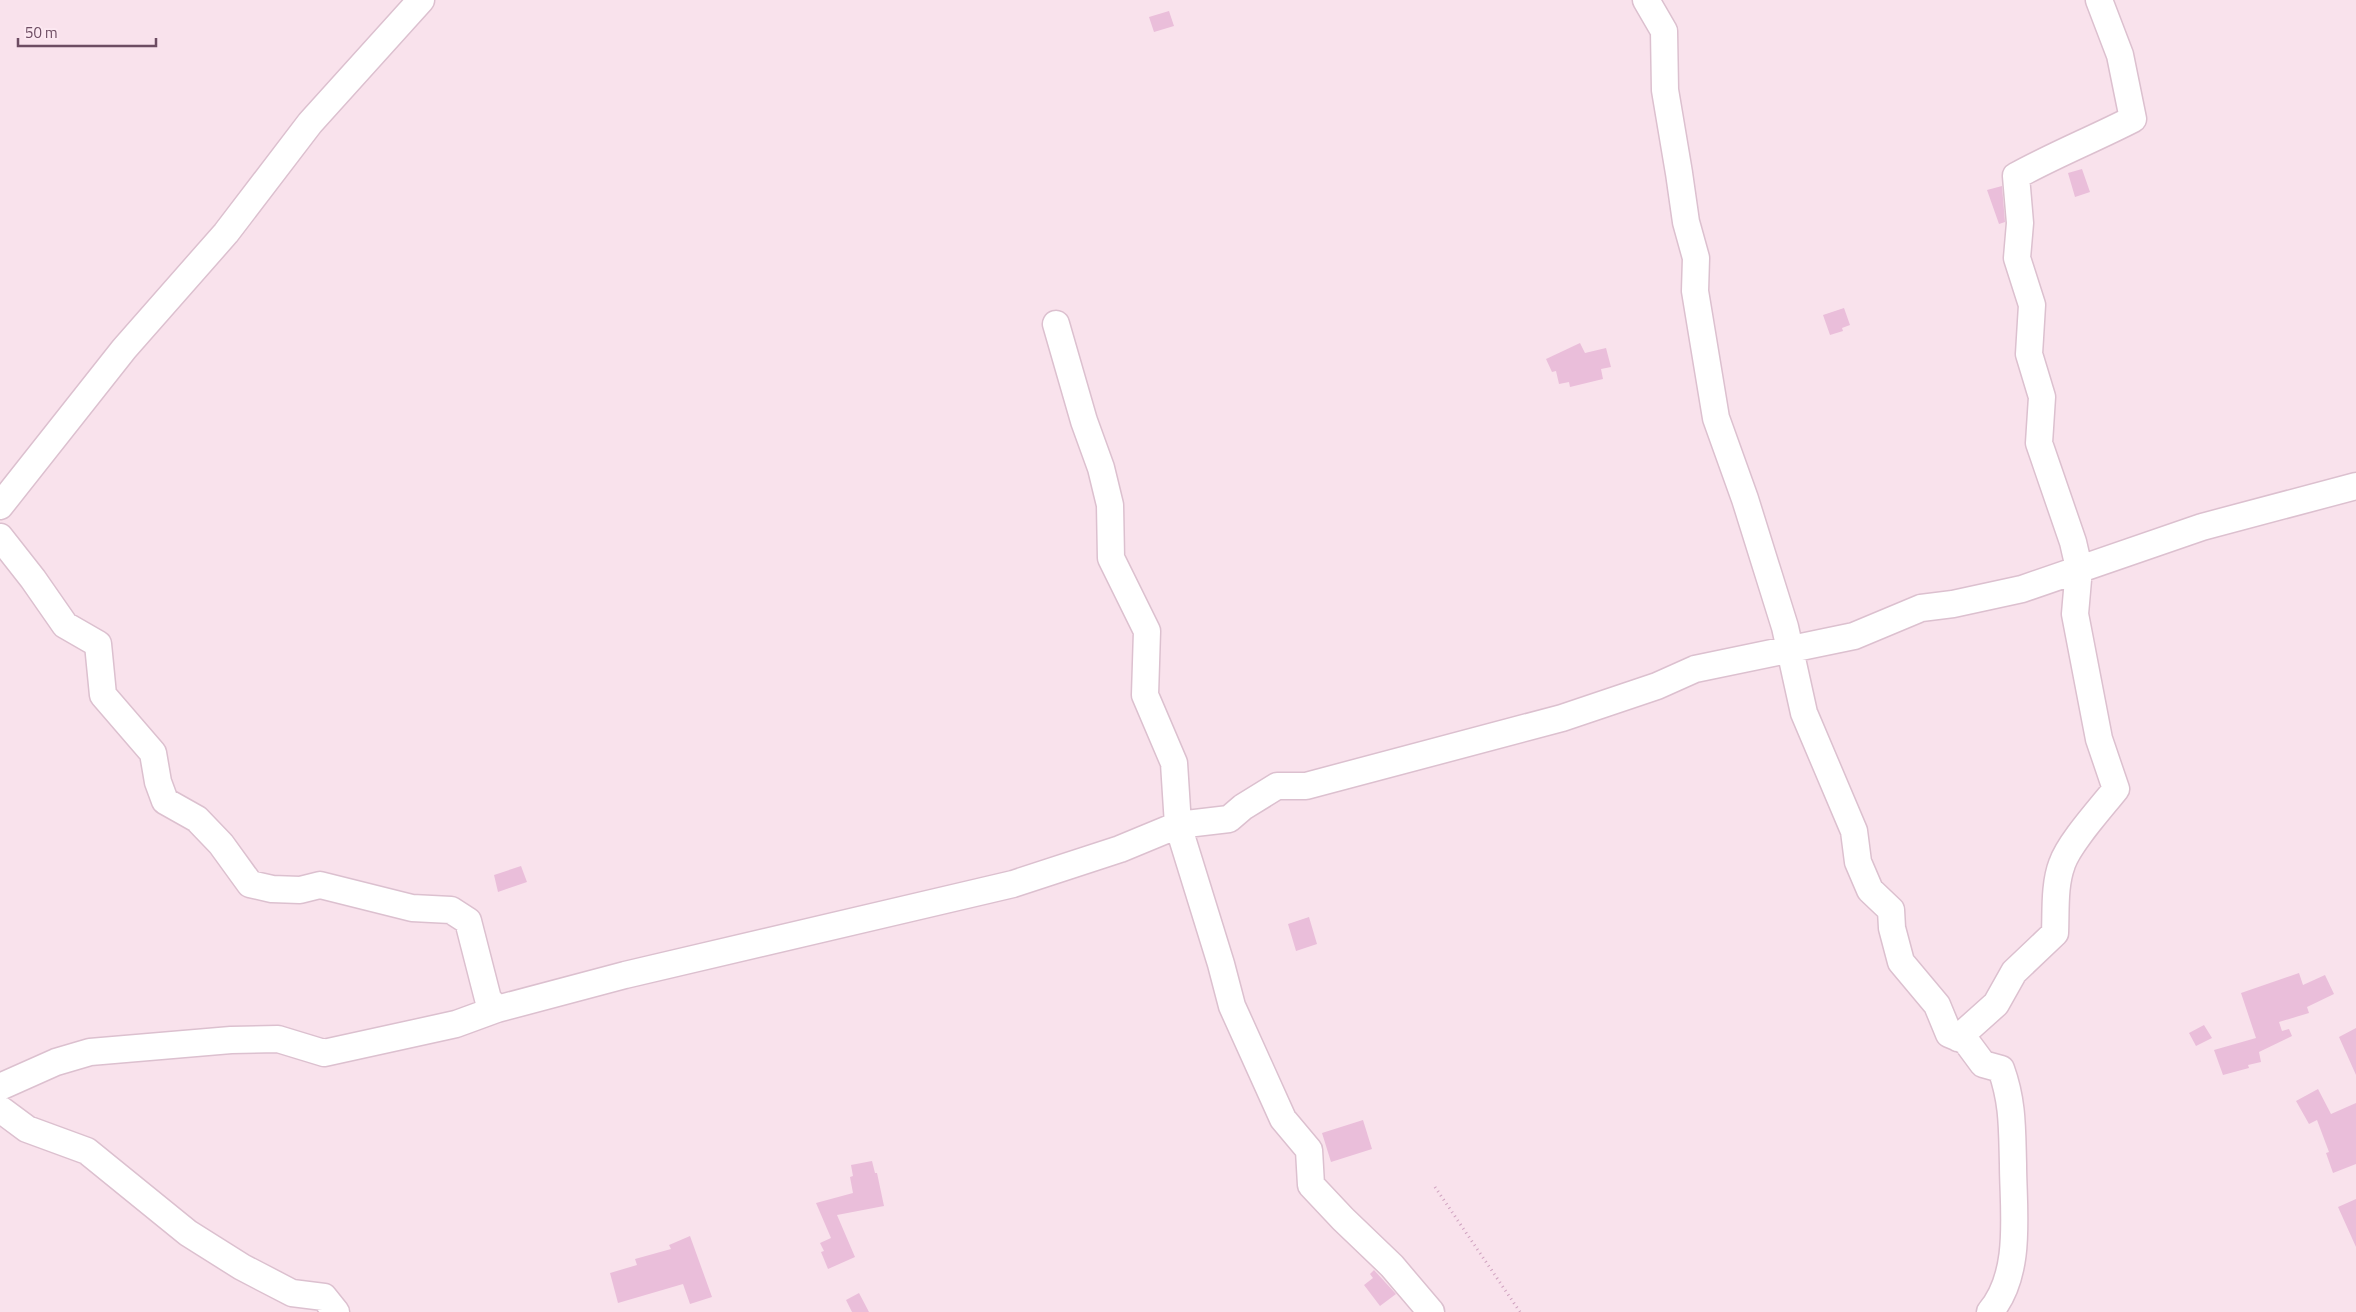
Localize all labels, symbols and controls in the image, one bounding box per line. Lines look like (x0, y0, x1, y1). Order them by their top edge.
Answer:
scale bar (18, 15, 155, 47)
text: 50 m (25, 21, 58, 44)

